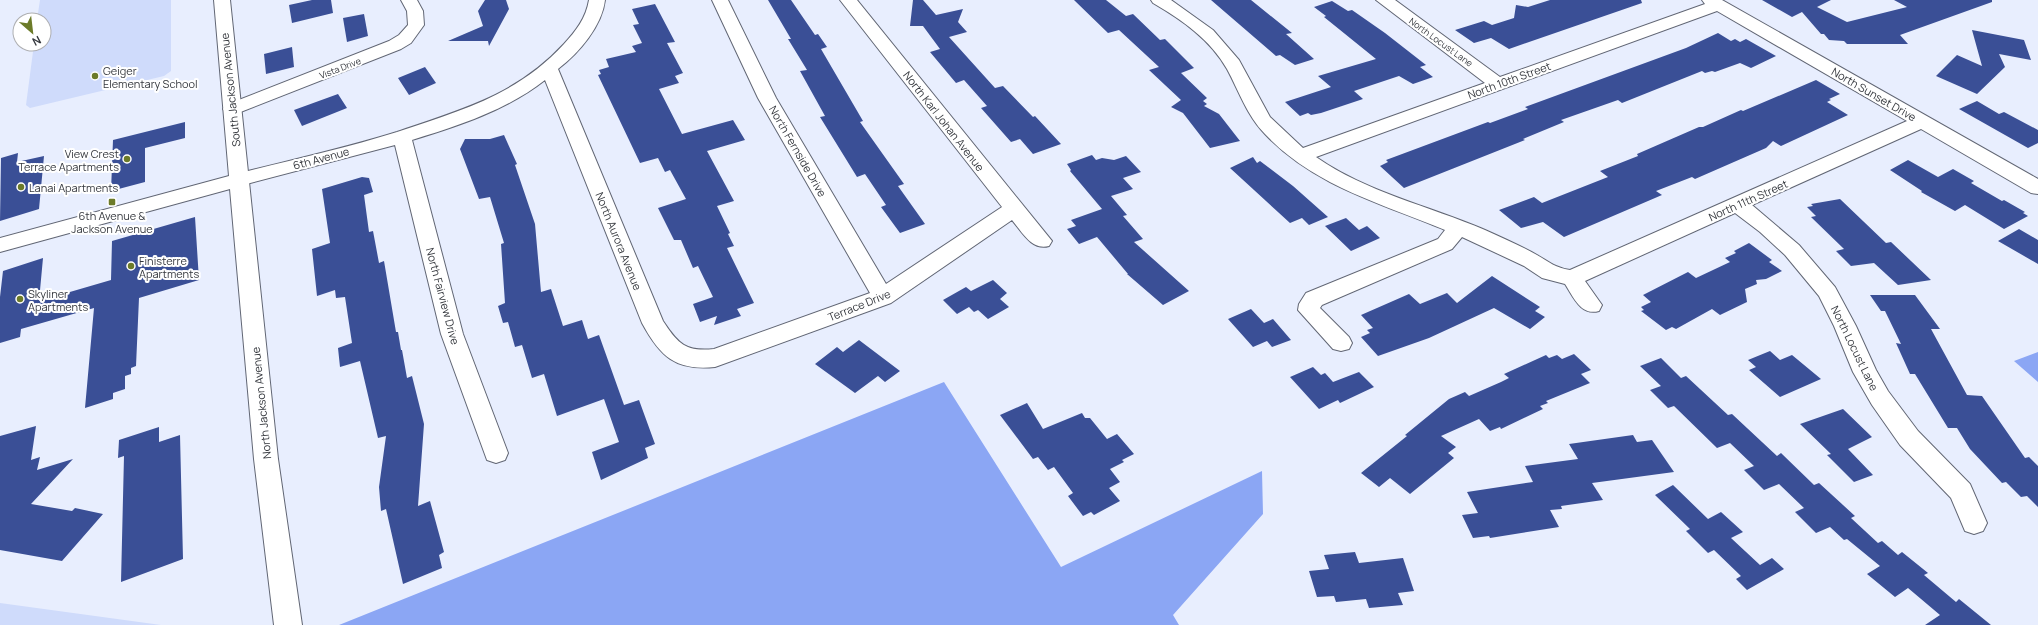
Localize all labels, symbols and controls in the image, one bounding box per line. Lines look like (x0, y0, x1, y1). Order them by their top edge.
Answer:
north arrow (12, 12, 52, 52)
street label: North Locust Lane (1406, 14, 1476, 70)
street label: South Jackson Avenue (217, 32, 243, 148)
text: N (30, 33, 44, 50)
street label: Vista Drive (317, 54, 363, 82)
street label: North 10th Street (1465, 58, 1553, 102)
place label: Geiger Elementary School (103, 63, 198, 91)
street label: North Sunset Drive (1829, 64, 1920, 125)
street label: North Karl Johan Avenue (900, 68, 988, 175)
marker: Geiger Elementary School (90, 71, 100, 81)
street label: North Fernside Drive (766, 103, 830, 200)
street label: 6th Avenue (291, 143, 351, 173)
place label: View Crest Terrace Apartments (18, 146, 119, 174)
marker: View Crest Terrace Apartments (122, 154, 132, 164)
street label: North 11th Street (1706, 176, 1790, 224)
place label: Lanai Apartments (29, 180, 119, 195)
marker: Lanai Apartments (16, 182, 26, 192)
street label: North Aurora Avenue (592, 190, 646, 293)
marker: 6th Avenue & Jackson Avenue (107, 197, 117, 207)
place label: 6th Avenue & Jackson Avenue (71, 208, 153, 236)
street label: North Fairview Drive (423, 246, 463, 347)
place label: Finisterre Apartments (139, 253, 199, 281)
marker: Finisterre Apartments (126, 261, 136, 271)
street label: Terrace Drive (825, 285, 893, 324)
place label: Skyliner Apartments (28, 286, 88, 314)
marker: Skyliner Apartments (15, 294, 25, 304)
street label: North Locust Lane (1828, 303, 1882, 394)
street label: North Jackson Avenue (248, 346, 274, 460)

